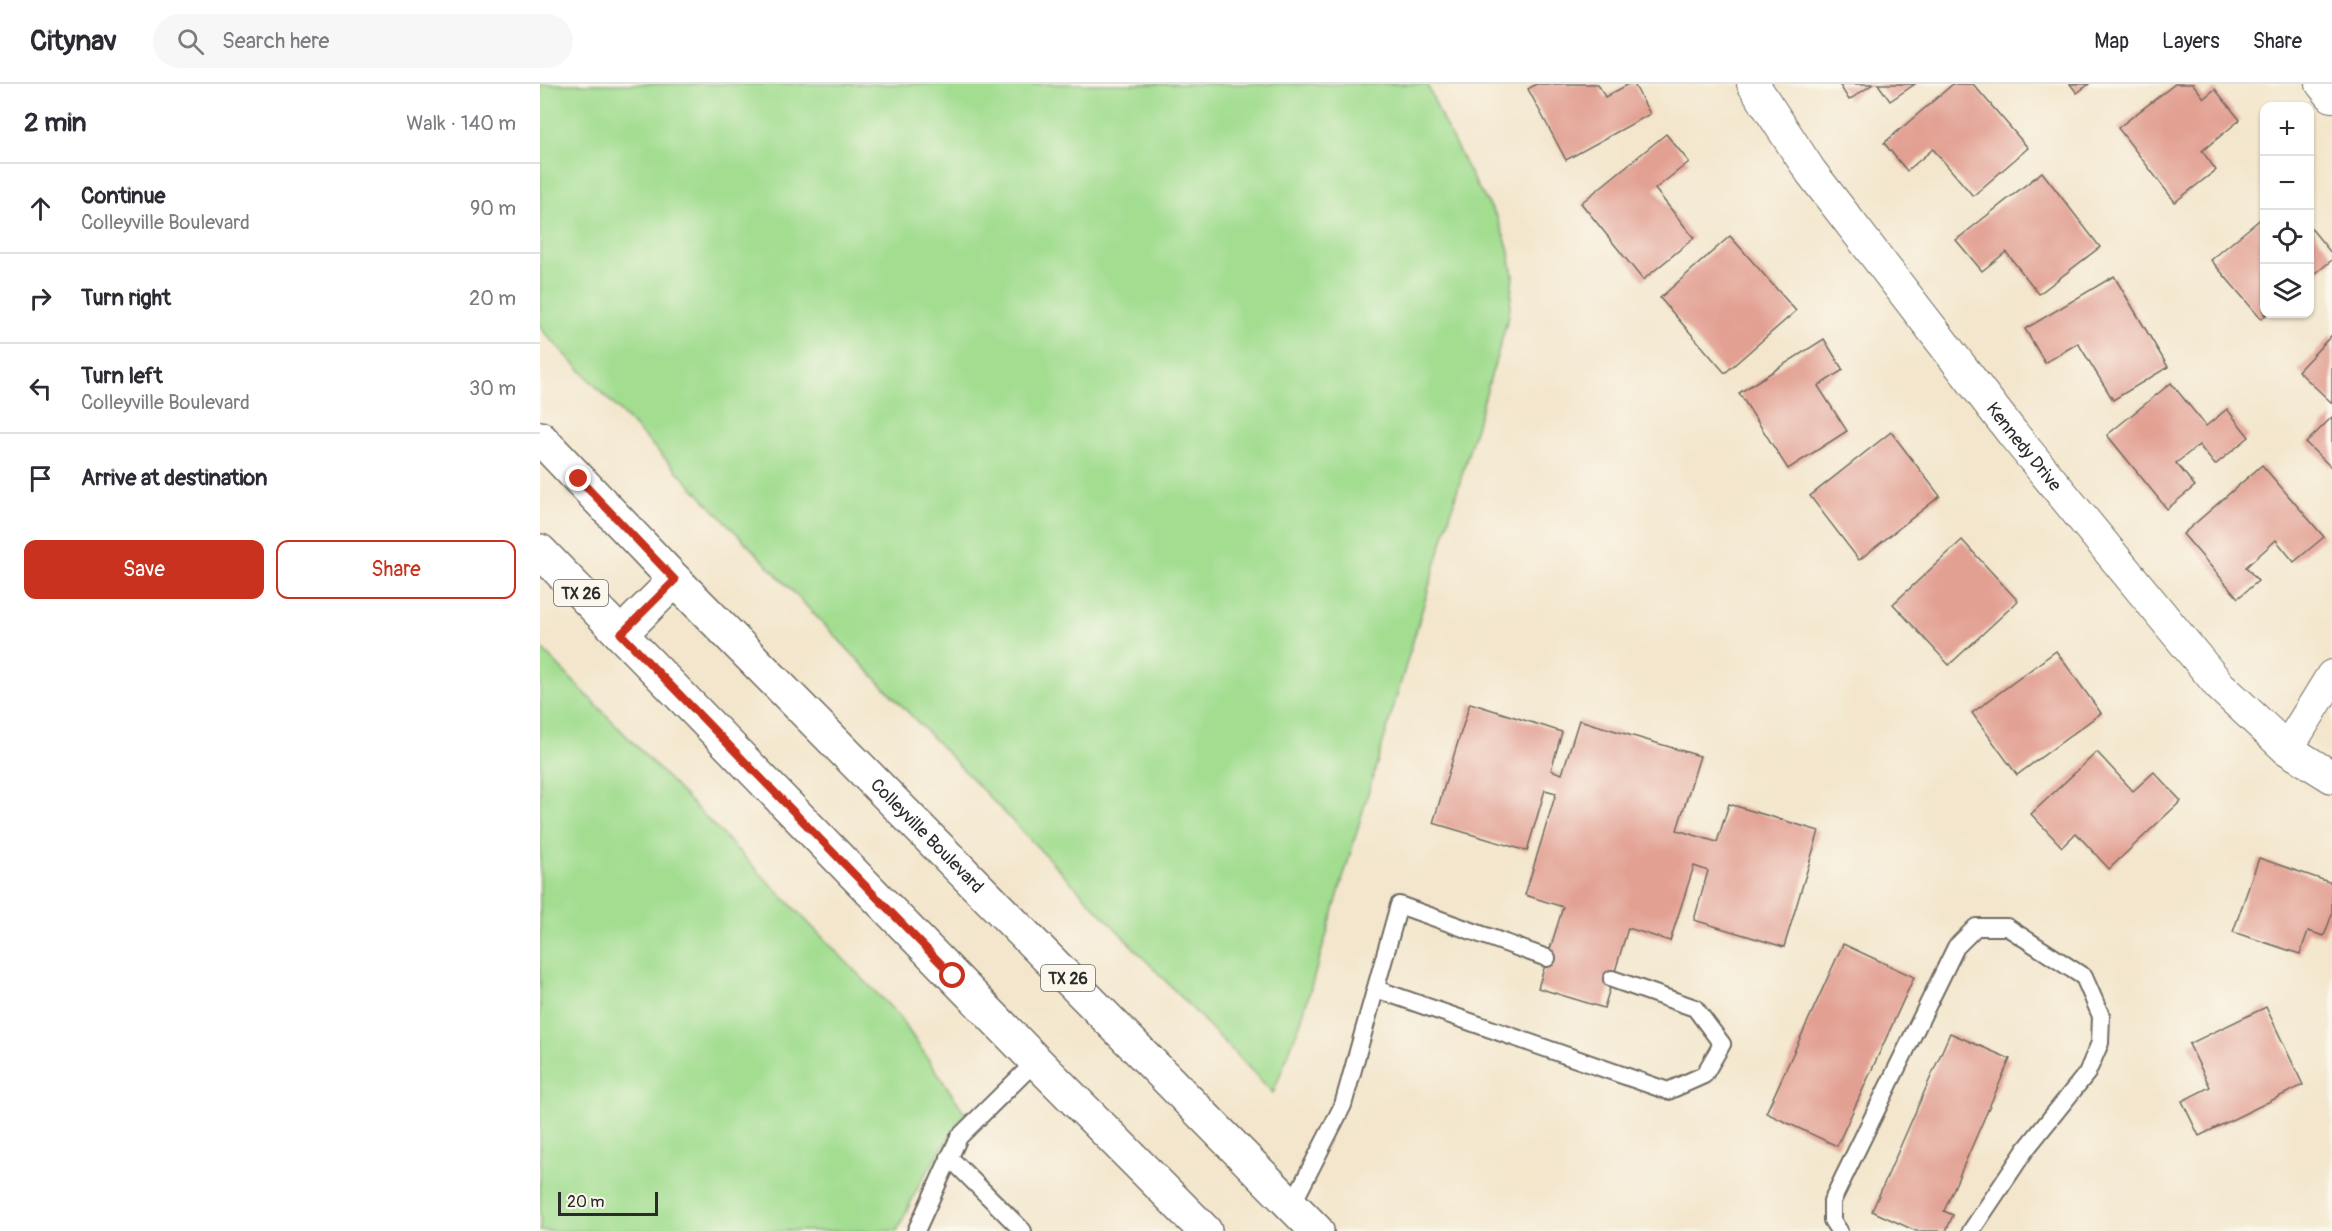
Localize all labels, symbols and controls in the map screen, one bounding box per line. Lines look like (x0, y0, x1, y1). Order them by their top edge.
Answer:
search box (153, 14, 573, 68)
text: Citynav (30, 24, 117, 59)
icon: search (174, 25, 207, 58)
text: Search here (222, 27, 329, 55)
text: Map (2094, 28, 2129, 55)
text: Layers (2162, 28, 2220, 55)
text: Share (2253, 28, 2302, 55)
map controls (2260, 102, 2314, 318)
button: + (2260, 102, 2314, 156)
text: 2 min (24, 107, 86, 139)
text: Walk · 140 m (406, 111, 516, 136)
button: − (2260, 156, 2314, 210)
text: Continue (81, 182, 165, 210)
icon: ahead (24, 192, 57, 225)
text: 90 m (470, 196, 516, 221)
text: Colleyville Boulevard (81, 210, 250, 235)
button: locate (2260, 210, 2314, 264)
button: layers (2260, 264, 2314, 318)
icon: right (24, 282, 57, 315)
text: Turn right (81, 284, 171, 312)
text: 20 m (469, 286, 516, 311)
text: Turn left (81, 362, 163, 390)
icon: left (24, 372, 57, 405)
text: 30 m (469, 376, 516, 401)
text: Colleyville Boulevard (81, 390, 250, 415)
street label: Kennedy Drive (1981, 398, 2066, 496)
icon: arrive (24, 462, 57, 495)
text: Arrive at destination (81, 464, 267, 492)
route end (565, 465, 591, 491)
button: Save (24, 540, 264, 599)
button: Share (276, 540, 516, 599)
road number: TX 26 (554, 580, 608, 606)
street label: Colleyville Boulevard (865, 774, 988, 898)
route start (939, 962, 965, 988)
road number: TX 26 (1041, 965, 1095, 991)
scale bar (558, 1189, 658, 1216)
text: 20 m (567, 1192, 605, 1212)

